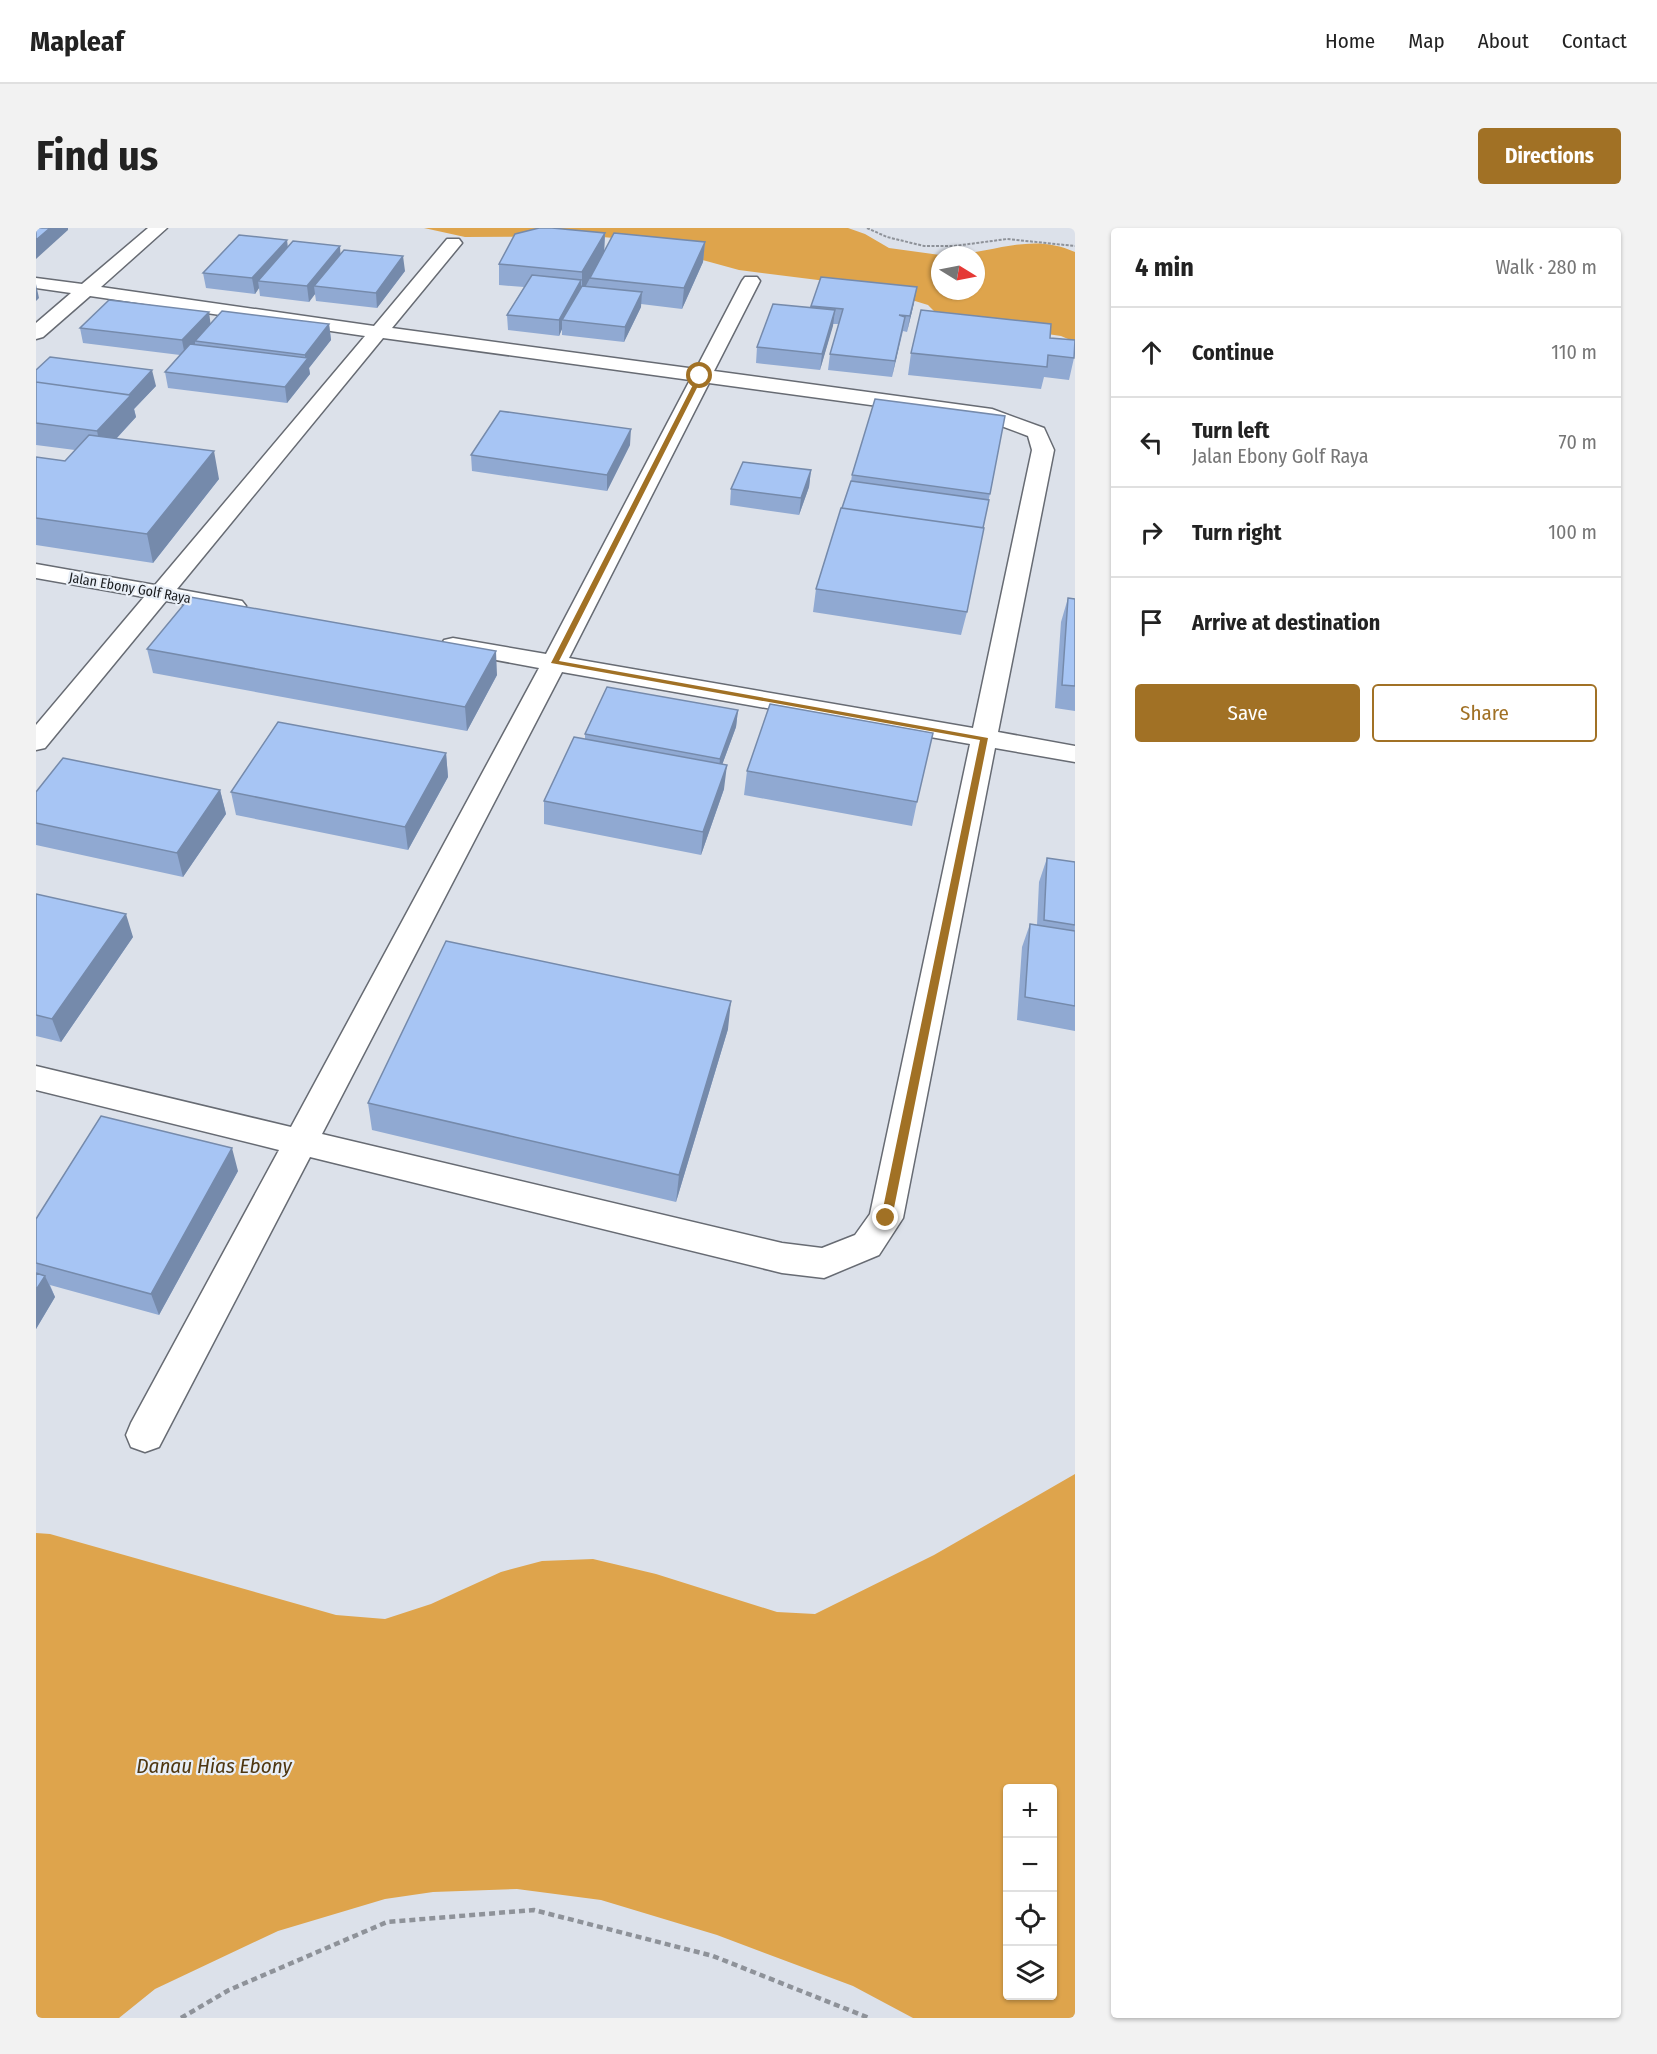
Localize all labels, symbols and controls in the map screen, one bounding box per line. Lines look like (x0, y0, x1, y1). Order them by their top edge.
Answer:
text: Mapleaf (30, 25, 124, 58)
text: Home (1325, 28, 1375, 54)
text: Map (1408, 28, 1445, 54)
text: About (1478, 28, 1529, 54)
text: Contact (1562, 28, 1627, 54)
button: Directions (1478, 128, 1621, 184)
text: Find us (36, 131, 158, 181)
north arrow (931, 246, 985, 300)
text: 4 min (1135, 252, 1194, 283)
text: Walk · 280 m (1495, 255, 1597, 279)
icon: ahead (1135, 336, 1168, 369)
text: Continue (1192, 339, 1274, 366)
text: 110 m (1551, 340, 1597, 364)
route start (686, 362, 712, 388)
text: Turn left (1192, 417, 1270, 444)
icon: left (1135, 426, 1168, 459)
text: 70 m (1559, 430, 1597, 454)
text: Jalan Ebony Golf Raya (1192, 444, 1369, 468)
icon: right (1135, 516, 1168, 549)
text: Turn right (1192, 519, 1281, 546)
text: 100 m (1548, 520, 1597, 544)
street label: Jalan Ebony Golf Raya (68, 569, 192, 607)
icon: arrive (1135, 606, 1168, 639)
text: Arrive at destination (1192, 609, 1380, 636)
button: Save (1135, 684, 1360, 742)
button: Share (1372, 684, 1597, 742)
route end (872, 1204, 898, 1230)
water label: Danau Hias Ebony (136, 1753, 292, 1779)
map controls (1003, 1784, 1057, 2000)
button: + (1003, 1784, 1057, 1838)
button: − (1003, 1838, 1057, 1892)
button: locate (1003, 1892, 1057, 1946)
button: layers (1003, 1946, 1057, 2000)

